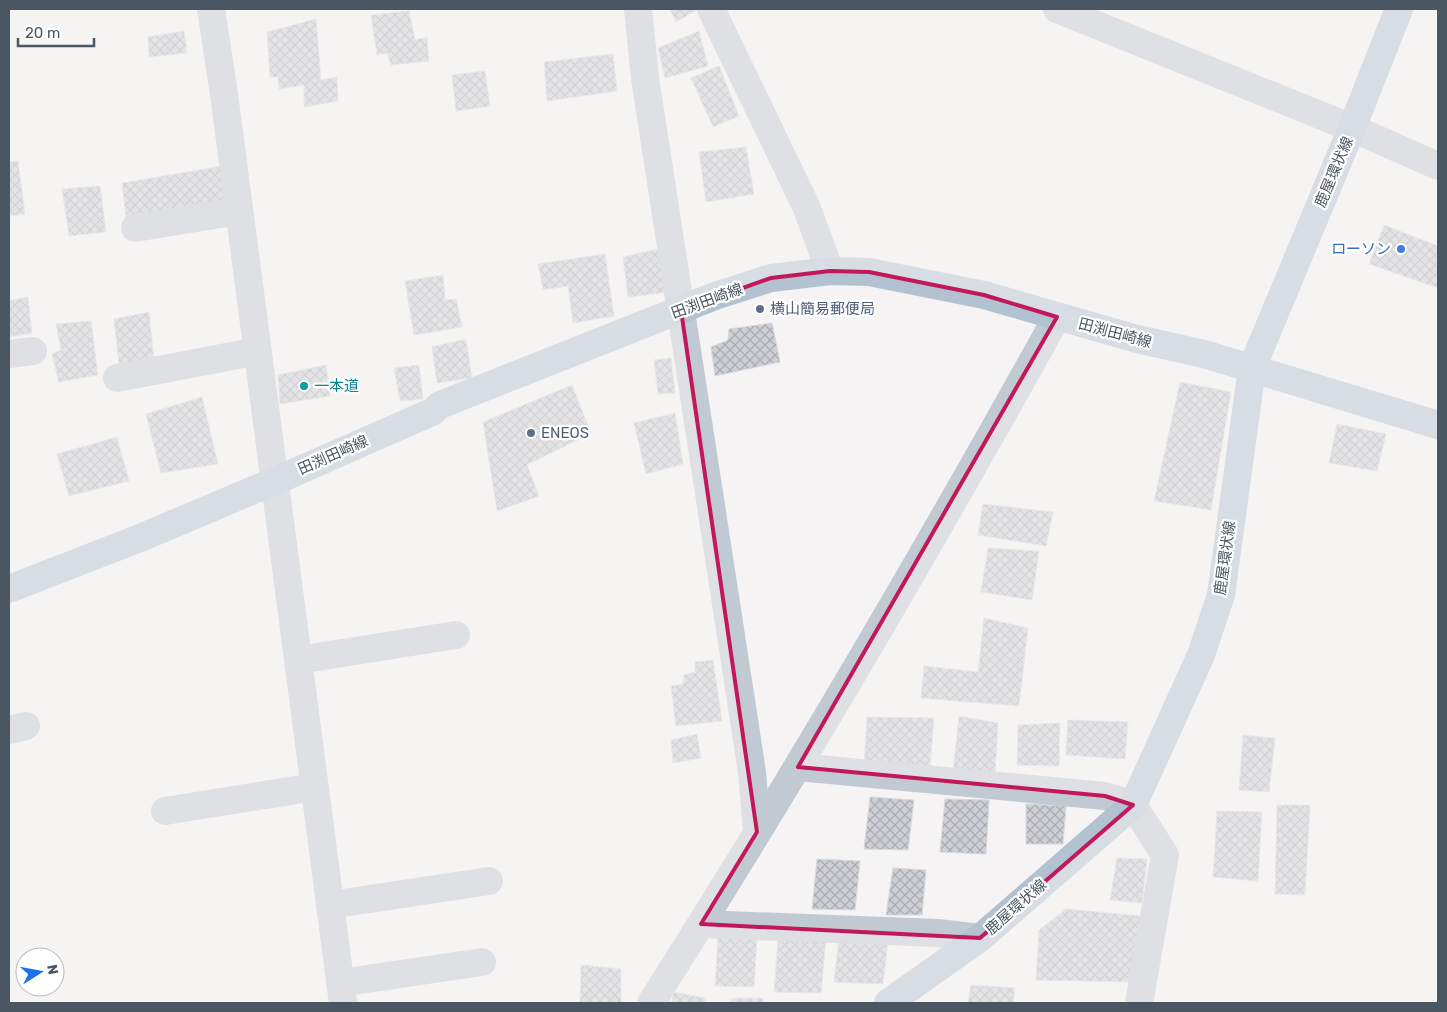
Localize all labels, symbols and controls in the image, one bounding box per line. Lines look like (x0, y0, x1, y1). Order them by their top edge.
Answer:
scale bar (18, 15, 94, 47)
text: 20 m (25, 24, 60, 42)
street label: 鹿屋環状線 (1311, 134, 1357, 210)
place label: ローソン (1331, 240, 1391, 258)
marker: ローソン (1395, 243, 1407, 255)
street label: 田渕田崎線 (669, 280, 745, 322)
place label: 横山簡易郵便局 (770, 300, 875, 318)
marker: 横山簡易郵便局 (754, 303, 766, 315)
street label: 田渕田崎線 (1076, 315, 1154, 351)
place label: 一本道 (314, 377, 359, 395)
marker: 一本道 (298, 380, 310, 392)
place label: ENEOS (541, 424, 589, 442)
marker: ENEOS (525, 427, 537, 439)
street label: 田渕田崎線 (295, 432, 371, 478)
street label: 鹿屋環状線 (1211, 520, 1239, 596)
street label: 鹿屋環状線 (982, 876, 1050, 938)
north arrow (15, 947, 65, 997)
text: N (43, 963, 62, 976)

